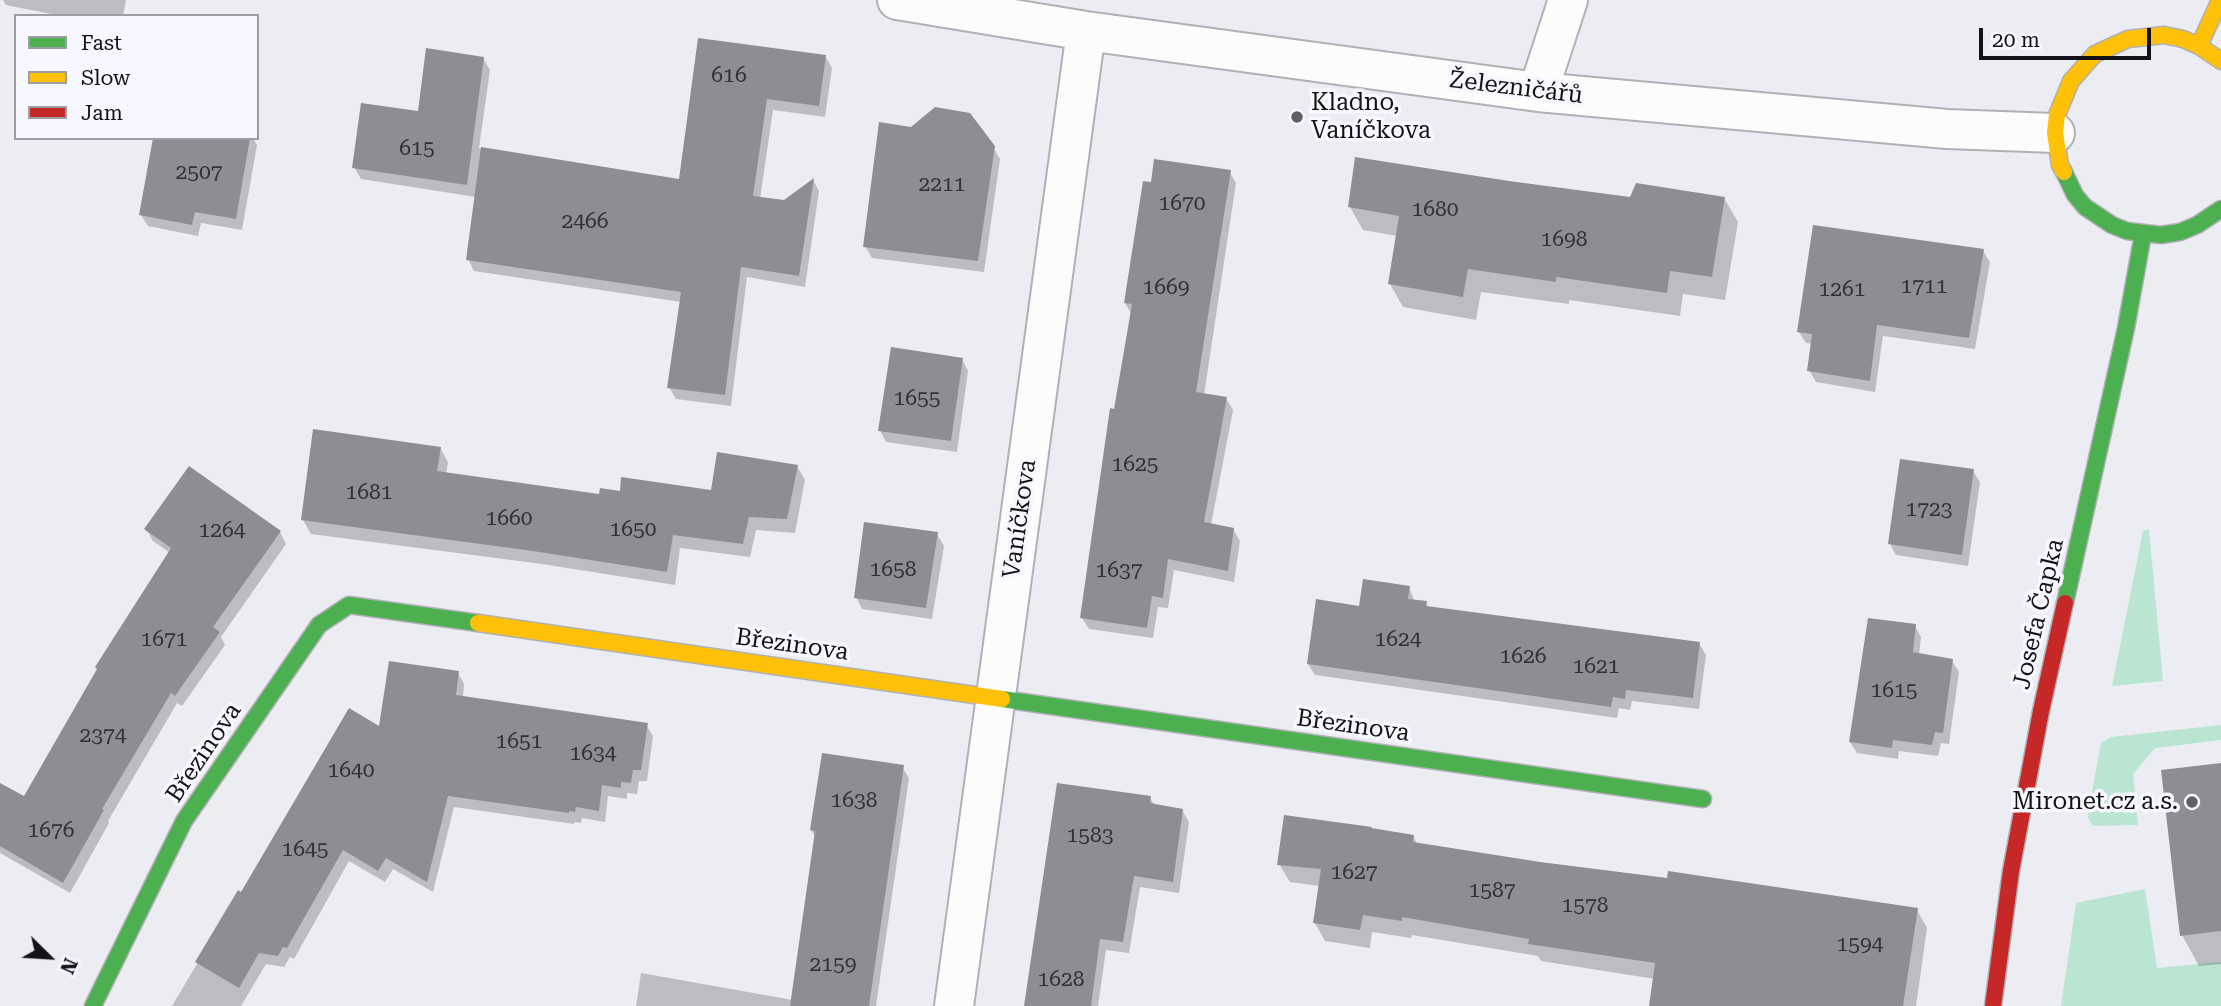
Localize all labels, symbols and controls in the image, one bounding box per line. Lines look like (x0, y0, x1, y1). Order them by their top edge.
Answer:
legend (14, 14, 259, 140)
scale bar (1983, 14, 2154, 58)
text: 20 m (1992, 28, 2040, 52)
text: Fast (81, 31, 122, 55)
house number: 616 (711, 63, 747, 89)
text: Slow (81, 66, 130, 90)
street label: Železničářů (1448, 66, 1584, 110)
place label: Kladno, Vaníčkova (1311, 89, 1431, 145)
text: Jam (81, 101, 123, 125)
marker: Kladno, Vaníčkova (1289, 109, 1305, 125)
house number: 615 (399, 136, 435, 162)
house number: 2507 (175, 160, 223, 186)
house number: 2211 (918, 172, 966, 198)
house number: 1670 (1158, 191, 1206, 217)
house number: 1680 (1411, 197, 1459, 223)
house number: 2466 (561, 209, 609, 235)
house number: 1698 (1540, 227, 1588, 253)
house number: 1711 (1900, 274, 1948, 300)
house number: 1669 (1142, 275, 1190, 301)
house number: 1261 (1818, 277, 1866, 303)
house number: 1655 (893, 386, 941, 412)
house number: 1625 (1111, 452, 1159, 478)
street label: Vaníčkova (997, 458, 1043, 580)
house number: 1681 (345, 480, 393, 506)
house number: 1723 (1905, 497, 1953, 523)
house number: 1660 (485, 506, 533, 532)
house number: 1650 (609, 517, 657, 543)
house number: 1264 (198, 518, 246, 544)
street label: Josefa Čapka (2008, 536, 2070, 692)
house number: 1658 (869, 557, 917, 583)
house number: 1637 (1095, 558, 1143, 584)
street label: Březinova (734, 623, 850, 667)
house number: 1671 (140, 627, 188, 653)
house number: 1624 (1374, 627, 1422, 653)
house number: 1626 (1499, 644, 1547, 670)
house number: 1621 (1572, 654, 1620, 680)
house number: 1615 (1870, 678, 1918, 704)
street label: Březinova (160, 698, 248, 808)
street label: Březinova (1295, 704, 1411, 748)
house number: 2374 (79, 723, 127, 749)
house number: 1651 (495, 729, 543, 755)
house number: 1634 (569, 741, 617, 767)
house number: 1640 (327, 758, 375, 784)
house number: 1638 (830, 788, 878, 814)
place label: Mironet.cz a.s. (2012, 788, 2178, 816)
marker: Mironet.cz a.s. (2184, 794, 2200, 810)
house number: 1676 (27, 818, 75, 844)
house number: 1583 (1066, 823, 1114, 849)
house number: 1645 (281, 837, 329, 863)
house number: 1627 (1330, 860, 1378, 886)
house number: 1587 (1468, 878, 1516, 904)
house number: 1578 (1561, 893, 1609, 919)
north arrow (14, 922, 84, 992)
house number: 1594 (1836, 932, 1884, 958)
house number: 2159 (809, 952, 857, 978)
text: N (55, 954, 82, 977)
house number: 1628 (1037, 967, 1085, 993)

